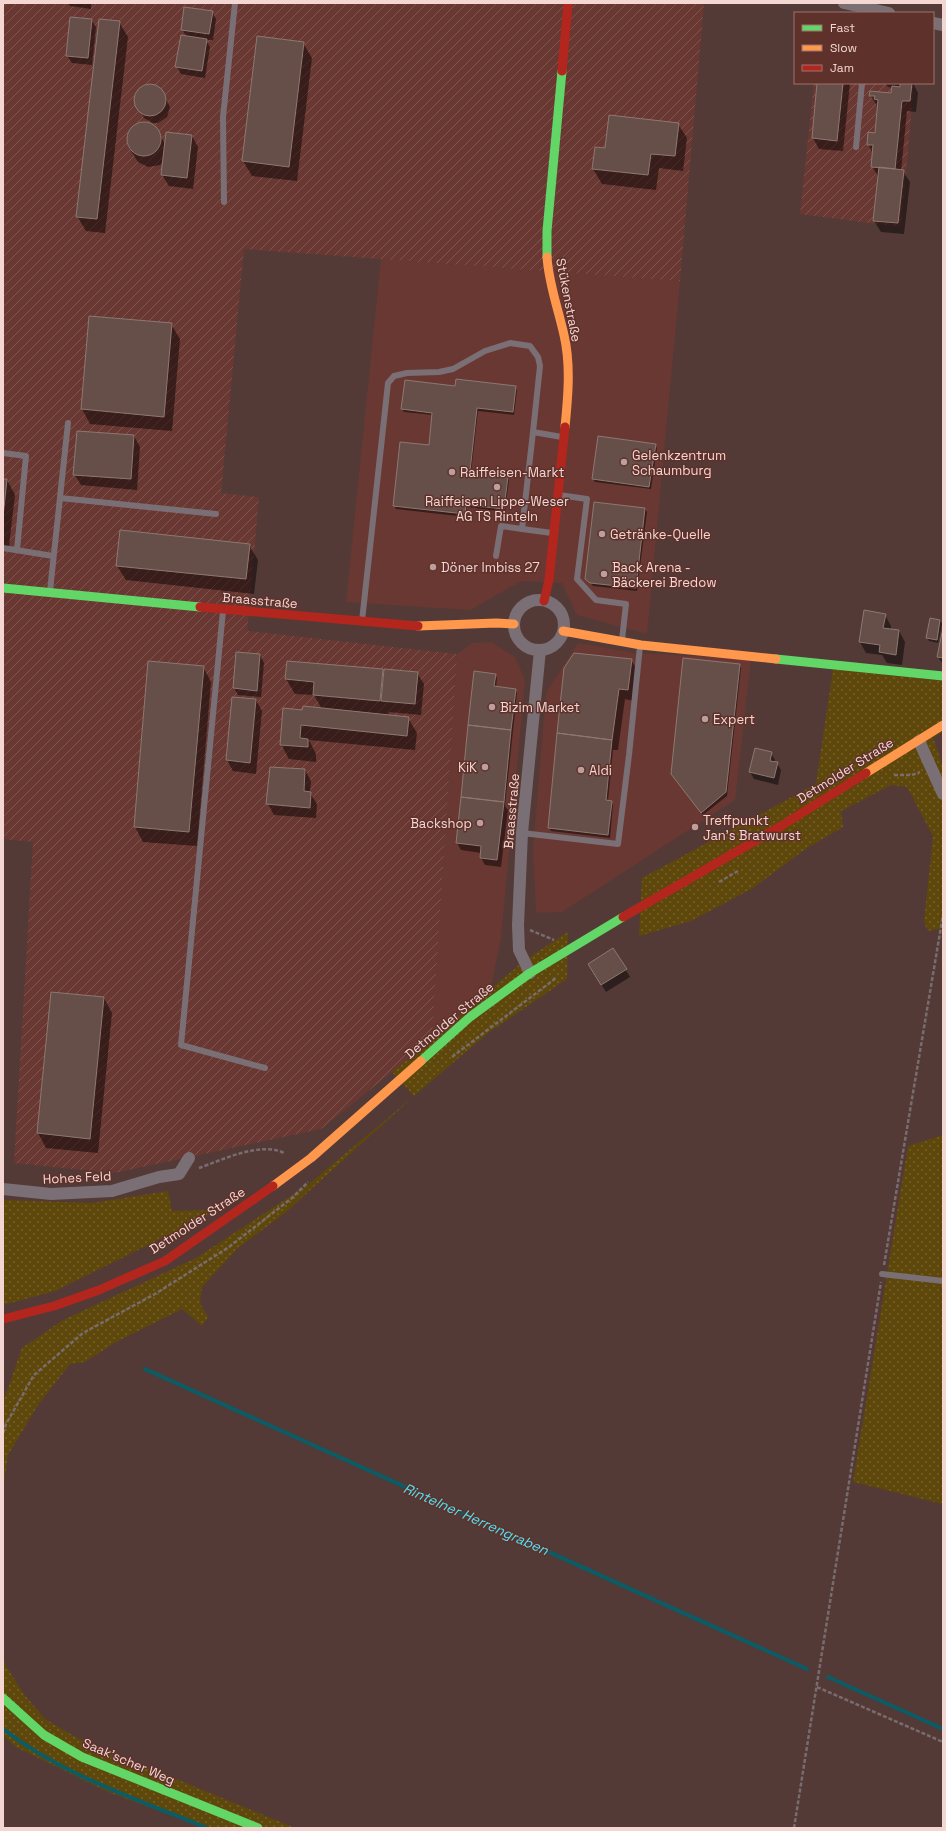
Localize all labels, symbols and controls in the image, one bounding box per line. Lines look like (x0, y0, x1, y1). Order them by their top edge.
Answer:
legend (794, 12, 934, 84)
text: Fast (830, 20, 855, 36)
text: Slow (830, 40, 857, 56)
text: Jam (830, 60, 854, 76)
street label: Stükenstraße (552, 257, 585, 343)
place label: Gelenkzentrum Schaumburg (632, 447, 726, 479)
marker: Gelenkzentrum Schaumburg (619, 457, 629, 467)
place label: Raiffeisen-Markt (460, 464, 564, 481)
marker: Raiffeisen-Markt (447, 467, 457, 477)
marker: Raiffeisen Lippe-Weser AG TS Rinteln (492, 482, 502, 492)
place label: Raiffeisen Lippe-Weser AG TS Rinteln (425, 493, 569, 525)
place label: Getränke-Quelle (610, 526, 711, 543)
marker: Getränke-Quelle (597, 529, 607, 539)
place label: Döner Imbiss 27 (441, 559, 540, 576)
place label: Back Arena - Bäckerei Bredow (612, 559, 717, 591)
marker: Döner Imbiss 27 (428, 562, 438, 572)
marker: Back Arena - Bäckerei Bredow (599, 569, 609, 579)
street label: Braasstraße (221, 589, 298, 612)
place label: Bizim Market (500, 699, 580, 716)
marker: Bizim Market (487, 702, 497, 712)
place label: Expert (713, 711, 755, 728)
marker: Expert (700, 714, 710, 724)
street label: Detmolder Straße (794, 734, 897, 807)
place label: KiK (458, 759, 477, 776)
marker: KiK (480, 762, 490, 772)
place label: Aldi (589, 762, 612, 779)
marker: Aldi (576, 765, 586, 775)
street label: Braasstraße (500, 773, 523, 850)
place label: Treffpunkt Jan's Bratwurst (703, 812, 801, 844)
place label: Backshop (410, 815, 472, 832)
marker: Backshop (475, 818, 485, 828)
marker: Treffpunkt Jan's Bratwurst (690, 822, 700, 832)
street label: Detmolder Straße (401, 978, 497, 1062)
street label: Hohes Feld (42, 1167, 112, 1188)
street label: Detmolder Straße (146, 1183, 248, 1258)
water label: Rintelner Herrengraben (401, 1479, 552, 1559)
street label: Saak'scher Weg (80, 1734, 178, 1789)

